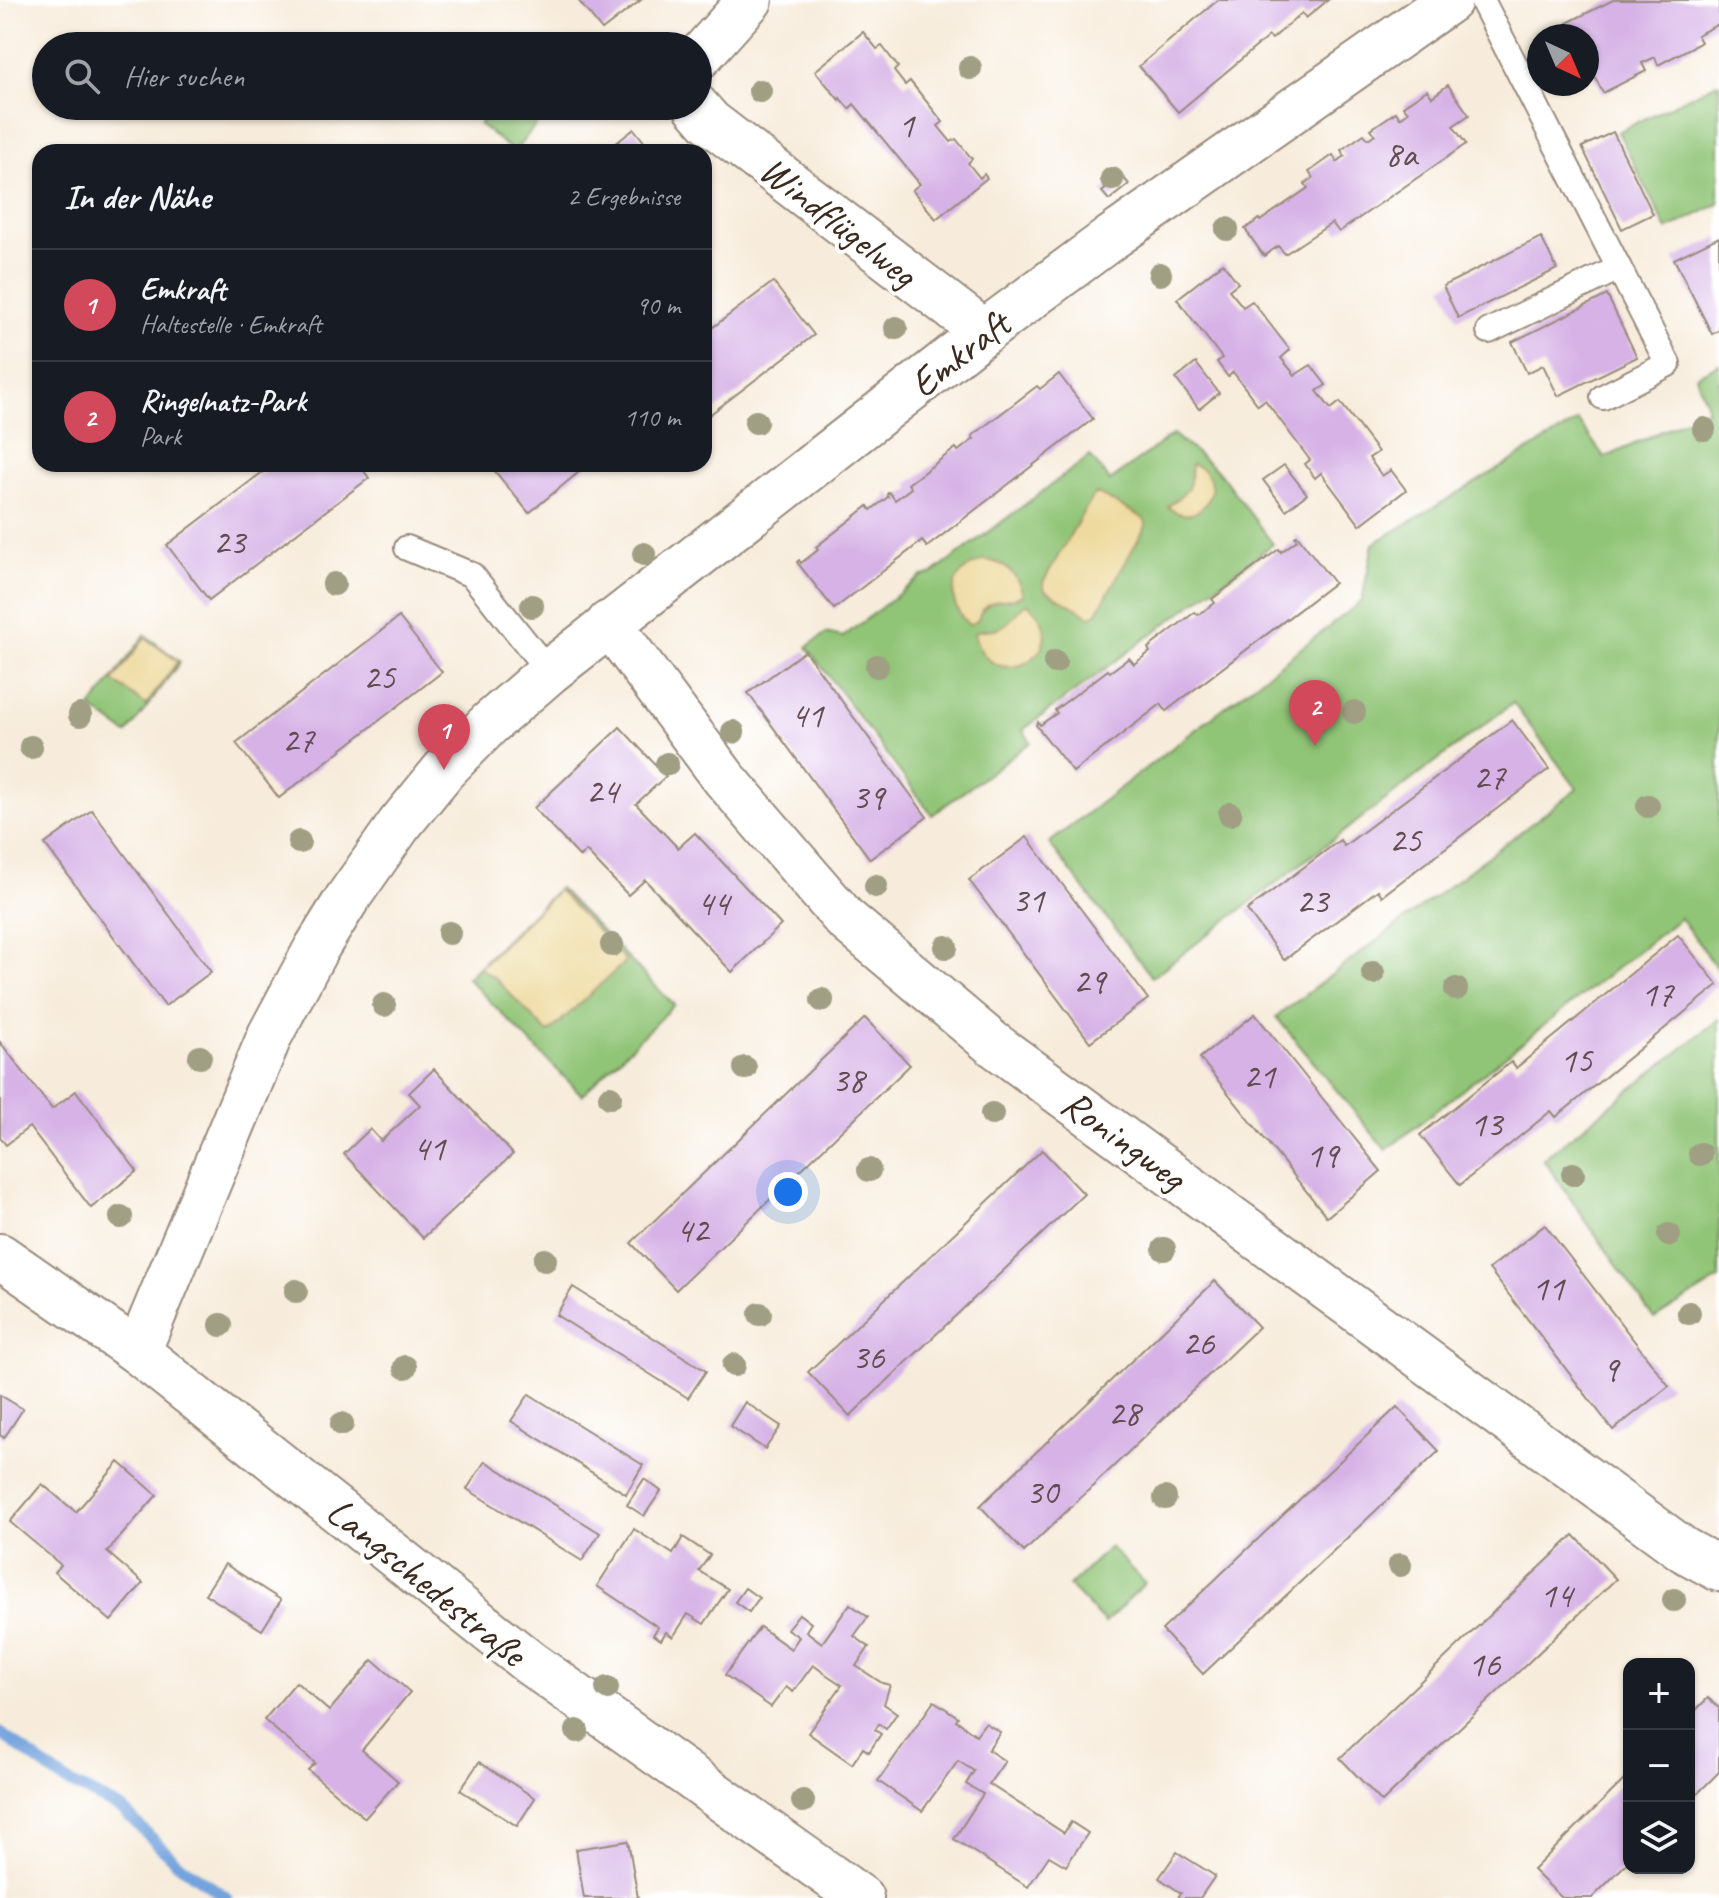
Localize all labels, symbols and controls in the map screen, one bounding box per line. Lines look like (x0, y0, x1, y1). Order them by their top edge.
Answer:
north arrow (1527, 24, 1599, 96)
search box (32, 32, 712, 120)
icon: search (60, 54, 104, 98)
text: Hier suchen (124, 57, 244, 95)
house number: 1 (898, 102, 916, 148)
house number: 8a (1385, 131, 1419, 177)
street label: Windflügelweg (750, 145, 929, 300)
text: In der Nähe (64, 175, 210, 218)
text: 2 Ergebnisse (567, 180, 680, 213)
text: Emkraft (140, 270, 226, 308)
text: 1 (84, 289, 96, 322)
text: 90 m (636, 289, 680, 322)
street label: Emkraft (900, 297, 1023, 408)
text: Haltestelle · Emkraft (140, 308, 322, 341)
text: Ringelnatz-Park (140, 382, 306, 420)
text: 2 (84, 401, 96, 434)
text: 110 m (624, 401, 680, 434)
text: Park (140, 420, 181, 453)
house number: 23 (213, 519, 248, 565)
house number: 25 (363, 654, 397, 700)
pin: 2 (1289, 680, 1341, 746)
house number: 41 (791, 692, 825, 738)
pin: 1 (418, 704, 470, 770)
house number: 27 (282, 717, 316, 763)
house number: 27 (1473, 754, 1507, 800)
house number: 24 (586, 768, 622, 814)
house number: 39 (852, 774, 887, 820)
house number: 25 (1389, 817, 1423, 863)
house number: 31 (1012, 877, 1046, 923)
house number: 23 (1296, 878, 1331, 924)
house number: 44 (697, 880, 733, 926)
house number: 29 (1073, 958, 1108, 1004)
house number: 17 (1641, 971, 1675, 1017)
house number: 15 (1560, 1037, 1594, 1083)
house number: 21 (1243, 1053, 1277, 1099)
house number: 38 (832, 1057, 868, 1103)
street label: Roningweg (1052, 1078, 1197, 1203)
house number: 13 (1470, 1101, 1505, 1147)
house number: 41 (413, 1125, 447, 1171)
house number: 19 (1306, 1132, 1341, 1178)
your location (768, 1172, 808, 1212)
house number: 42 (676, 1207, 711, 1253)
house number: 11 (1532, 1265, 1566, 1311)
house number: 26 (1182, 1320, 1216, 1366)
house number: 36 (852, 1334, 886, 1380)
house number: 9 (1602, 1346, 1621, 1392)
house number: 28 (1108, 1390, 1144, 1436)
house number: 30 (1026, 1469, 1061, 1515)
street label: Langschedestraße (317, 1486, 539, 1679)
house number: 14 (1540, 1572, 1576, 1618)
house number: 16 (1468, 1641, 1502, 1687)
map controls (1623, 1658, 1695, 1874)
button: + (1623, 1658, 1695, 1730)
button: − (1623, 1730, 1695, 1802)
button: layers (1623, 1802, 1695, 1874)

